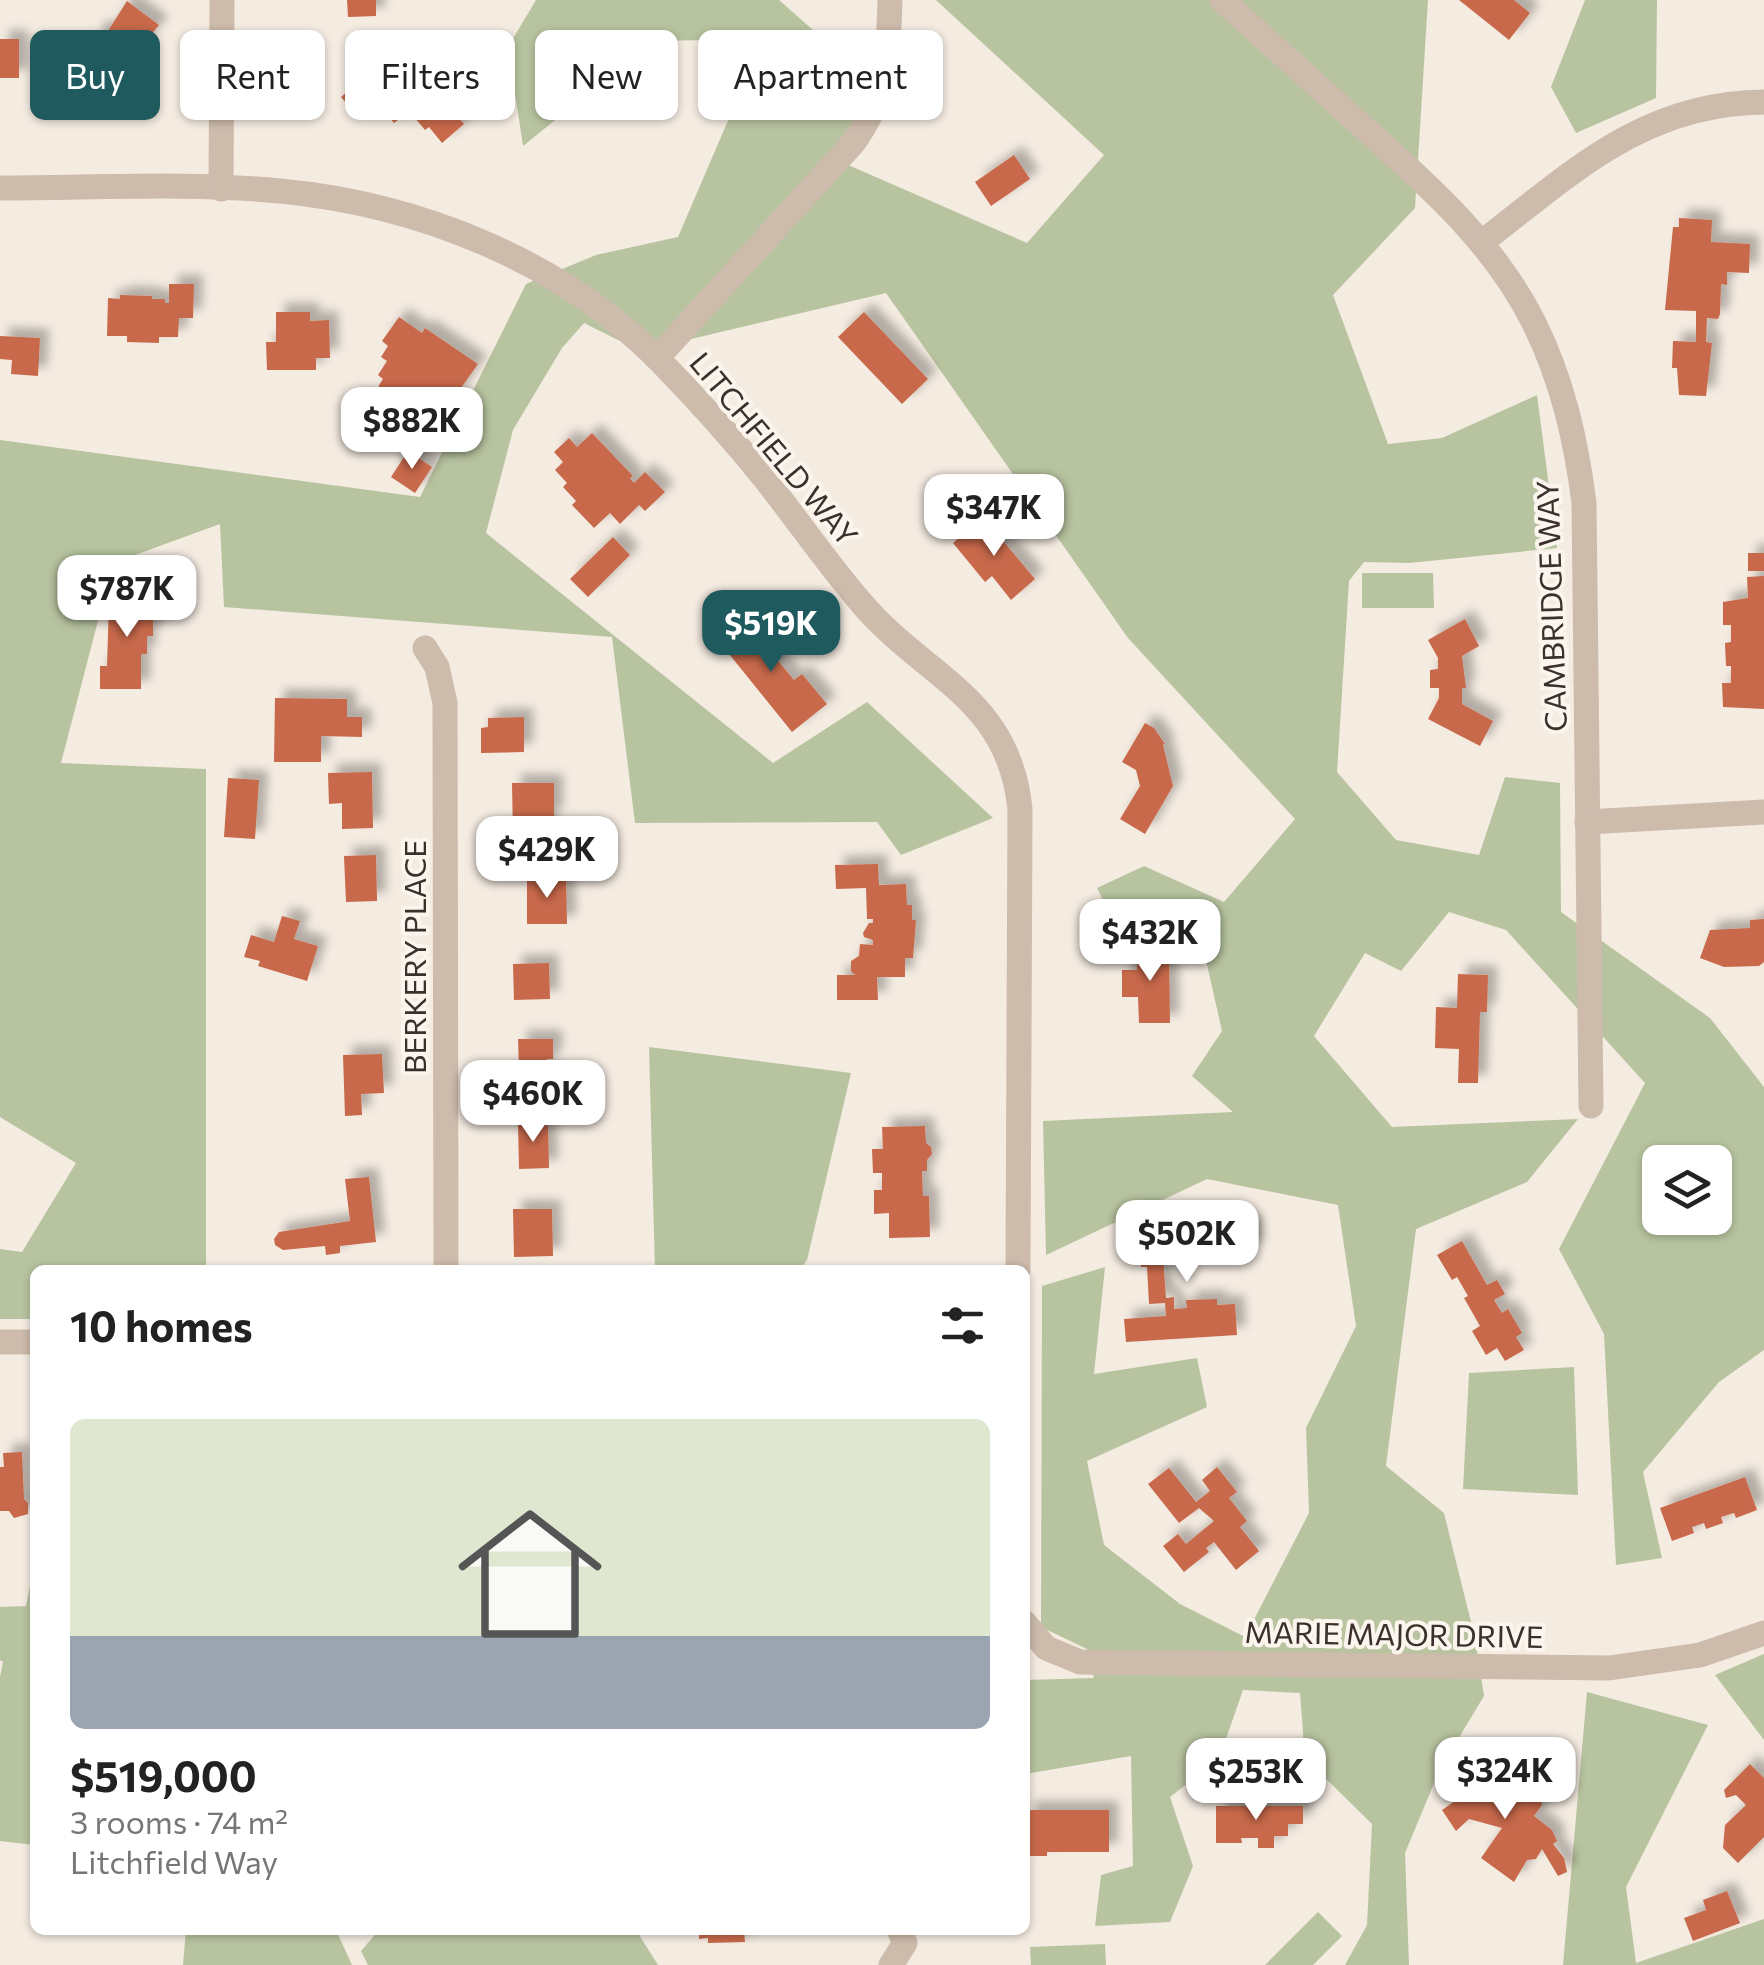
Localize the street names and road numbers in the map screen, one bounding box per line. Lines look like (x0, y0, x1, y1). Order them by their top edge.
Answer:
street label: LITCHFIELD WAY (683, 344, 867, 552)
street label: CAMBRIDGE WAY (1527, 480, 1573, 732)
street label: BERKERY PLACE (395, 840, 432, 1074)
street label: MARIE MAJOR DRIVE (1244, 1612, 1544, 1654)

